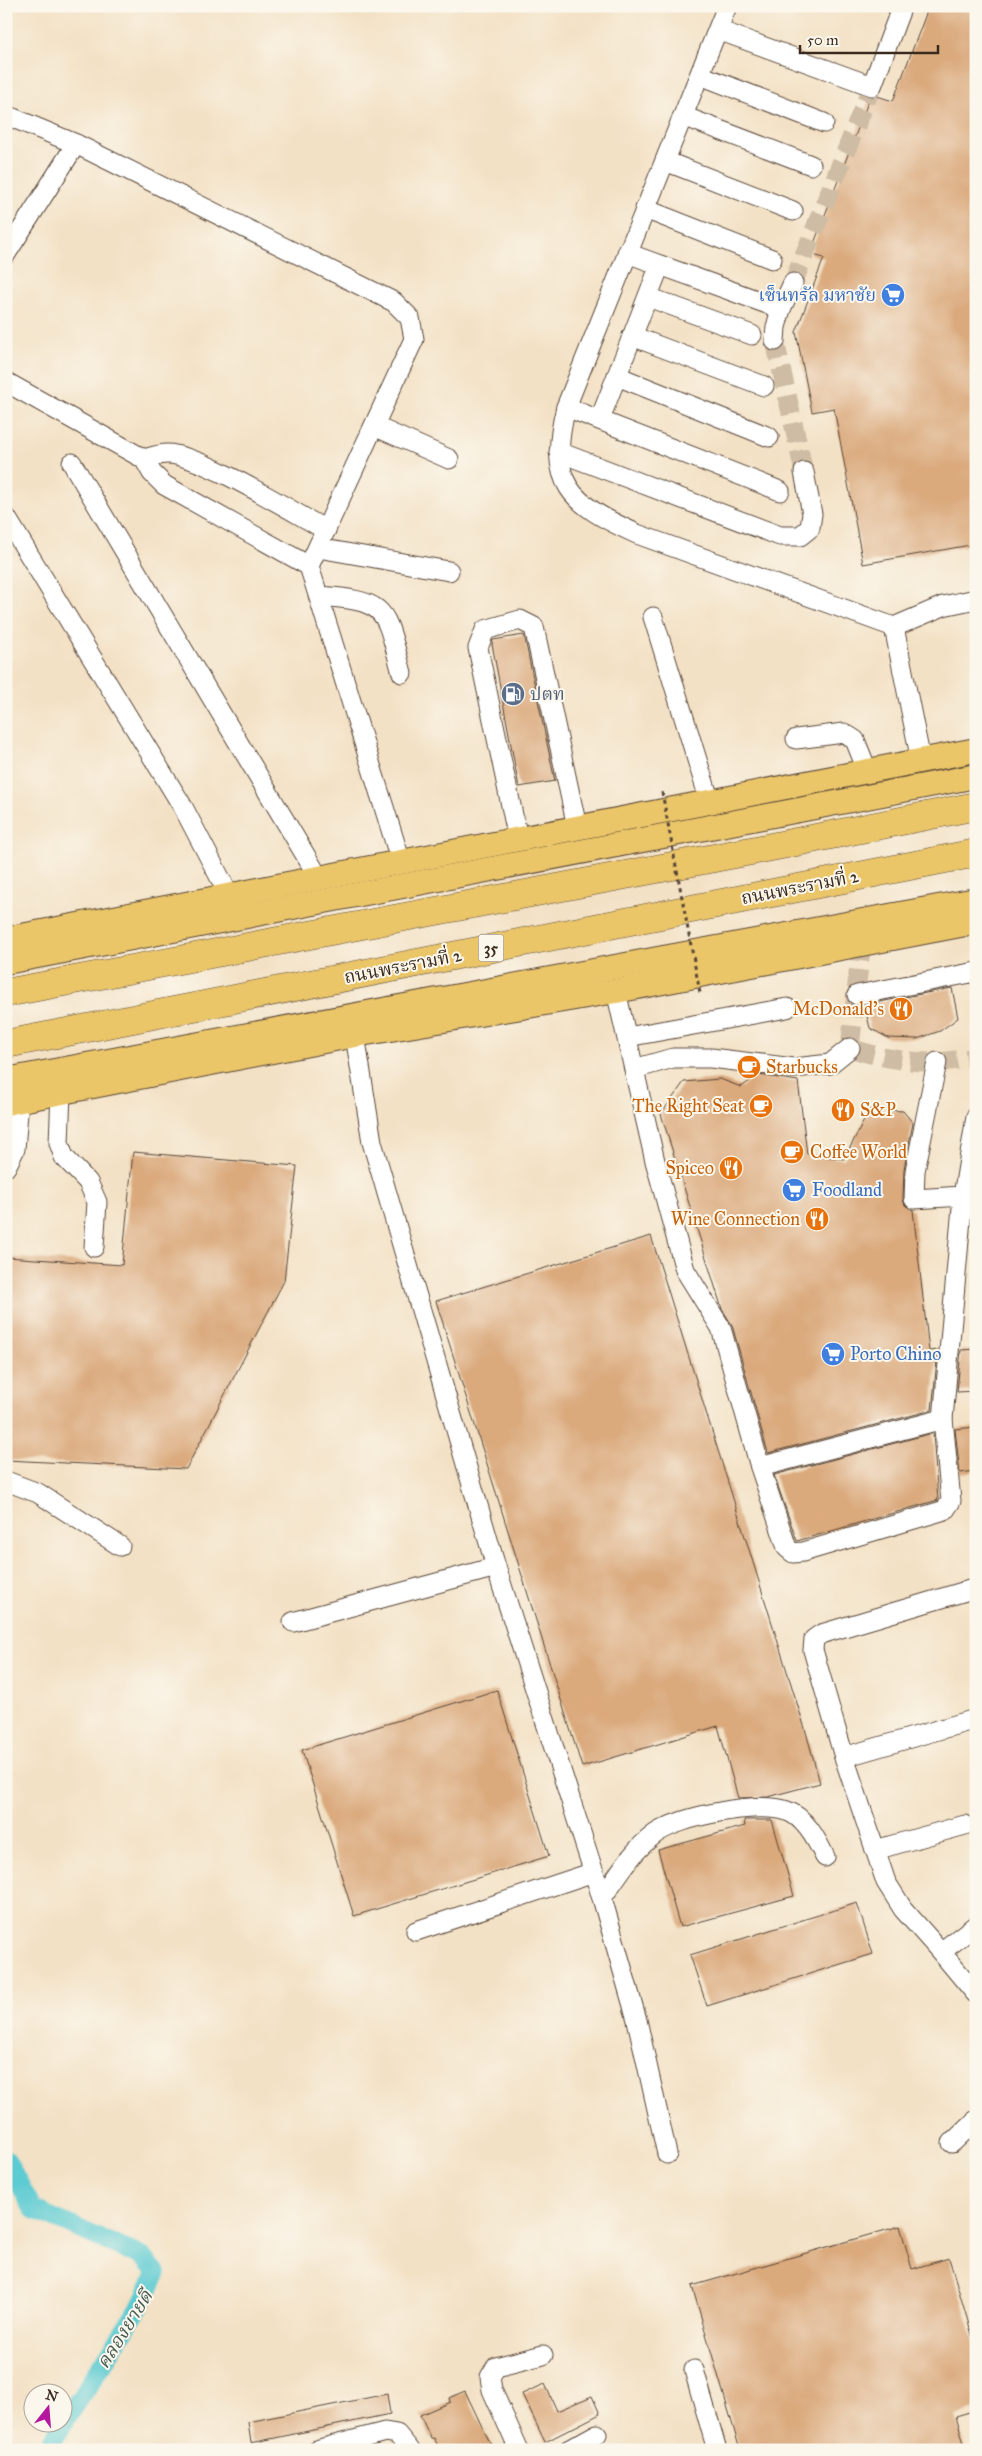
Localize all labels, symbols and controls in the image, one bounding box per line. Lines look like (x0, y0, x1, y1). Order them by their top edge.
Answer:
scale bar (800, 22, 937, 54)
text: 50 m (807, 31, 839, 49)
supermarket icon: เซ็นทรัล มหาชัย (880, 282, 906, 308)
place label: เซ็นทรัล มหาชัย (759, 284, 876, 306)
fuel station icon: ปตท (500, 681, 526, 707)
place label: ปตท (530, 683, 565, 705)
street label: ถนนพระรามที่ 2 (739, 862, 861, 909)
road number: 35 (478, 934, 504, 961)
street label: ถนนพระรามที่ 2 (342, 941, 464, 988)
restaurant icon: McDonald's (888, 996, 914, 1022)
place label: McDonald's (793, 998, 884, 1020)
cafe icon: Starbucks (736, 1054, 762, 1080)
place label: Starbucks (766, 1056, 838, 1078)
cafe icon: The Right Seat (748, 1093, 774, 1119)
place label: The Right Seat (632, 1095, 745, 1118)
restaurant icon: S&P (830, 1097, 856, 1123)
place label: S&P (860, 1099, 896, 1121)
cafe icon: Coffee World (779, 1139, 805, 1165)
place label: Coffee World (810, 1141, 907, 1163)
restaurant icon: Spiceo (718, 1155, 744, 1181)
place label: Spiceo (665, 1157, 714, 1179)
supermarket icon: Foodland (781, 1177, 807, 1203)
place label: Foodland (812, 1179, 882, 1201)
restaurant icon: Wine Connection (804, 1206, 830, 1232)
place label: Wine Connection (671, 1208, 800, 1230)
supermarket icon: Porto Chino (820, 1341, 846, 1367)
place label: Porto Chino (850, 1343, 941, 1365)
water label: คลองยายดี (91, 2283, 159, 2373)
north arrow (22, 2384, 72, 2434)
text: N (43, 2386, 60, 2406)

